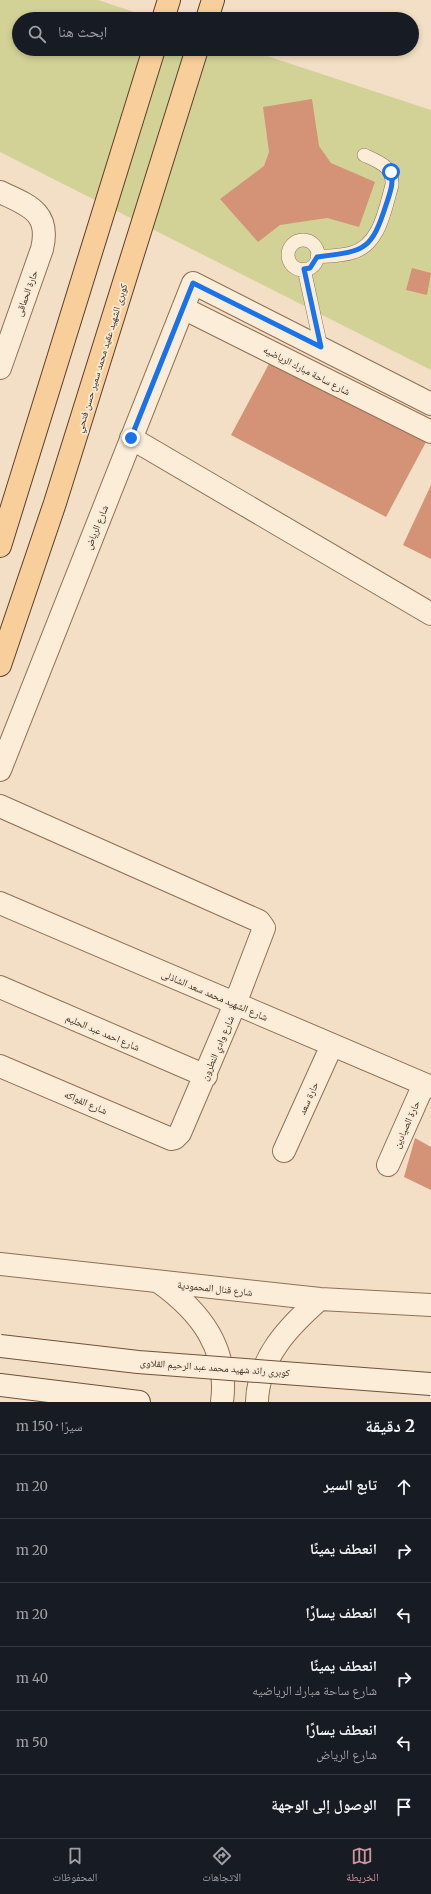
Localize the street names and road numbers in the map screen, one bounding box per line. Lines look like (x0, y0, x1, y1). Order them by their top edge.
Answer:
street label: حارة الحماقى (12, 268, 41, 318)
street label: كوبرى الشهيد عقيد محمد سمير حسن فتحي (73, 282, 132, 435)
street label: شارع ساحة مبارك الرياضيه (261, 343, 353, 398)
street label: شارع الرياض (82, 503, 111, 551)
street label: شارع الشهيد محمد سعد الشاذلى (160, 967, 270, 1024)
street label: شارع احمد عبد الحليم (64, 1011, 142, 1055)
street label: شارع وادي النطرون (198, 1013, 239, 1083)
street label: حارة سعد (295, 1079, 322, 1117)
street label: شارع الفواكه (62, 1088, 110, 1117)
street label: حارة الصيادين (390, 1098, 423, 1150)
street label: شارع قنال المحمودية (177, 1278, 254, 1299)
street label: كوبرى رائد شهيد محمد عبد الرحيم القلاوى (139, 1356, 290, 1380)

